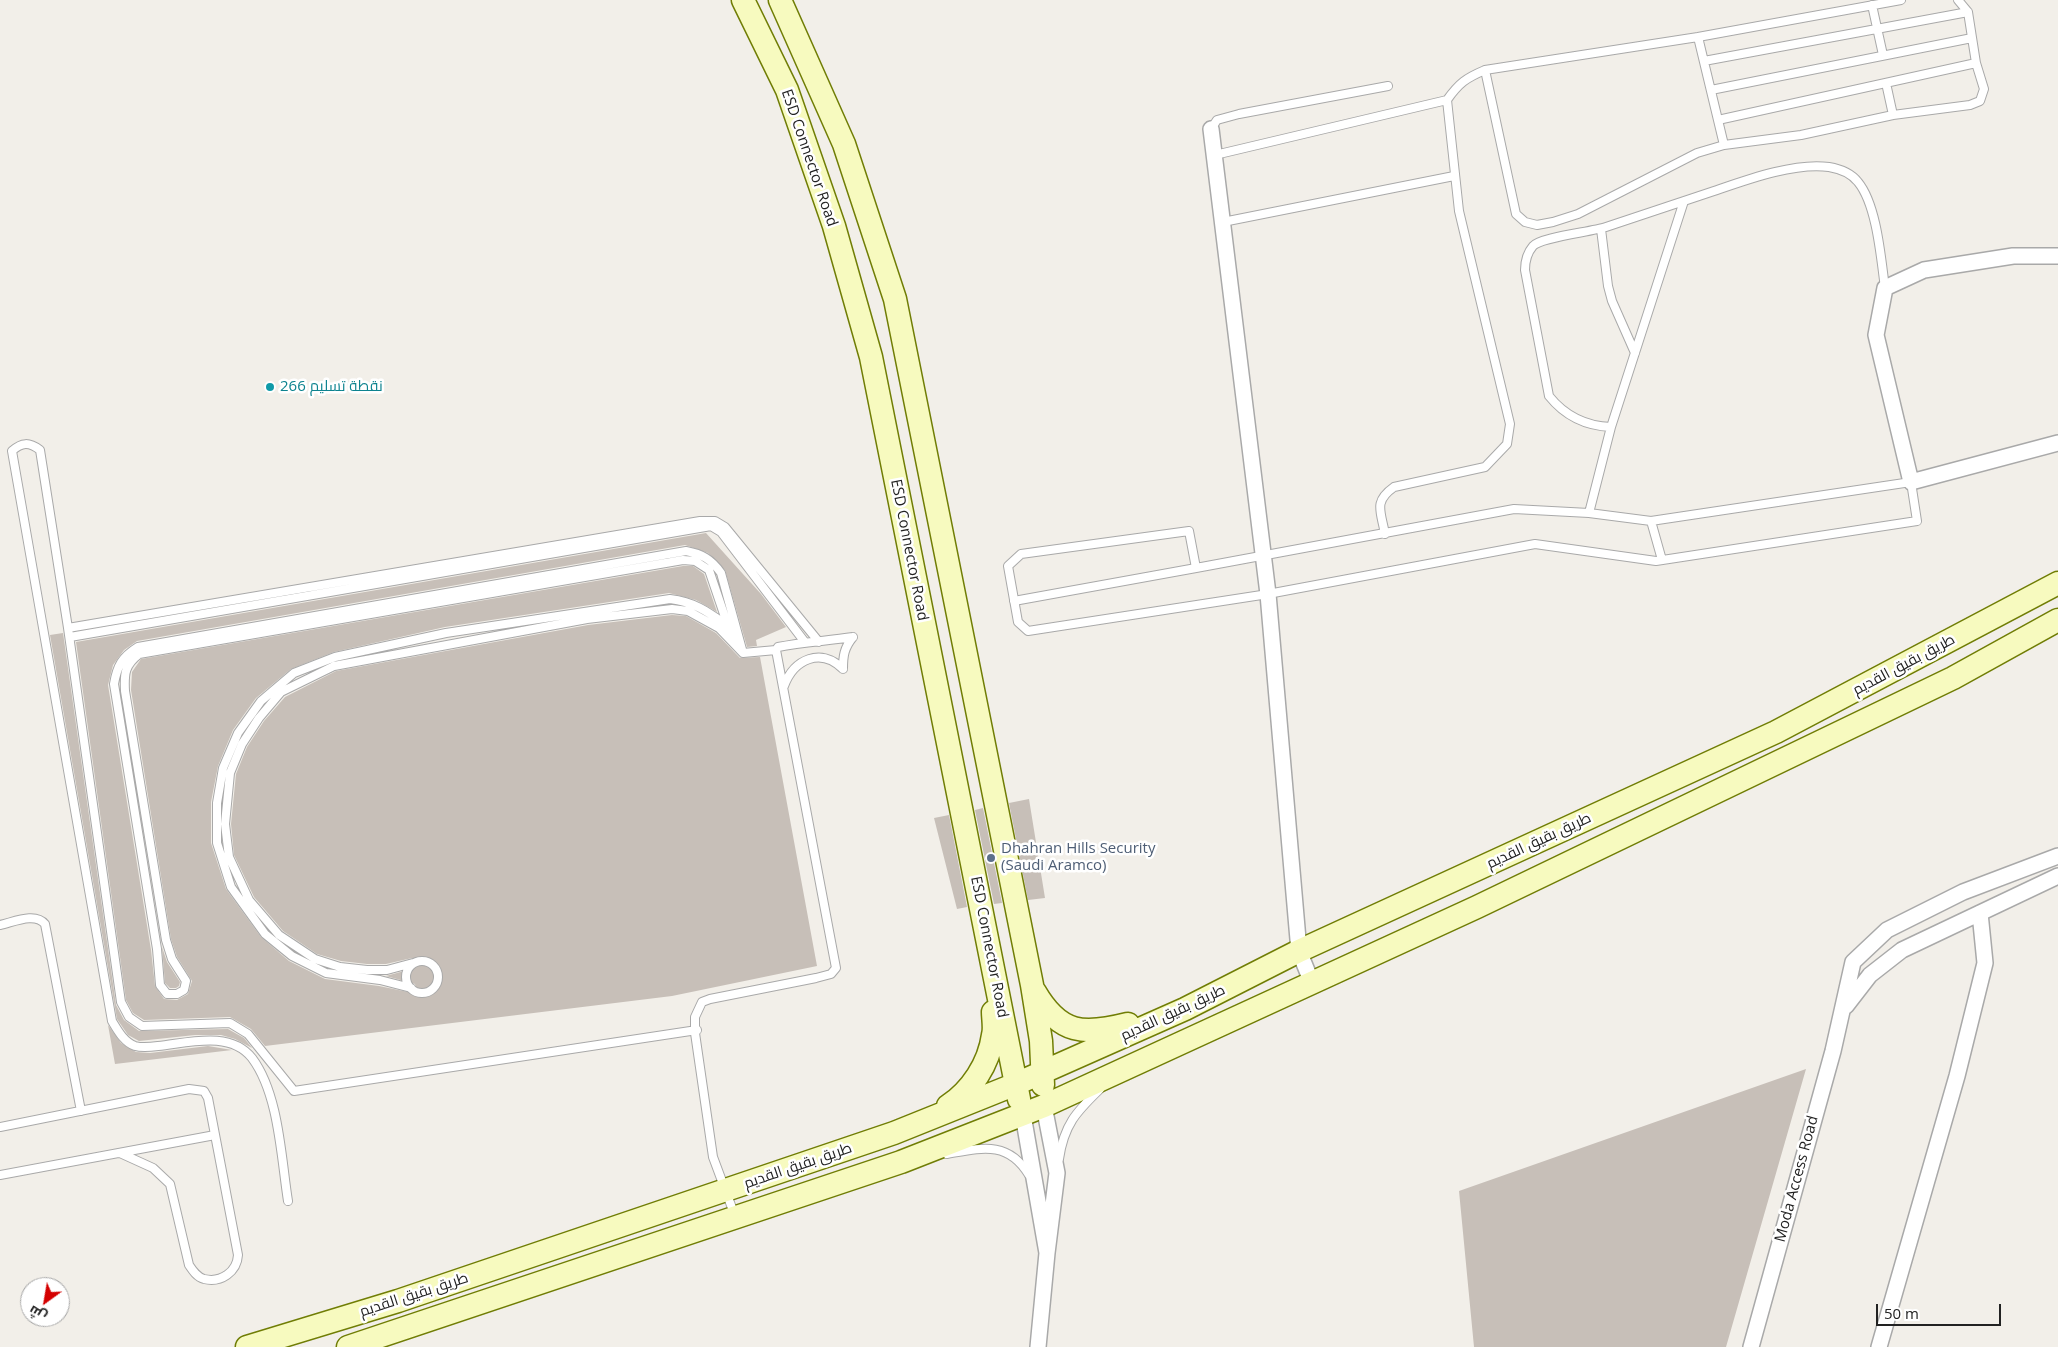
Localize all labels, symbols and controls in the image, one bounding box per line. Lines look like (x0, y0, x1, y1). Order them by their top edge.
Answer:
street label: ESD Connector Road (777, 87, 841, 229)
place label: نقطة تسليم 266 (280, 378, 383, 396)
marker: نقطة تسليم 266 (264, 381, 276, 393)
street label: ESD Connector Road (886, 478, 932, 622)
street label: طريق بقيق القديم (1850, 630, 1958, 700)
street label: طريق بقيق القديم (1484, 809, 1594, 873)
place label: Dhahran Hills Security (Saudi Aramco) (1001, 840, 1155, 875)
marker: Dhahran Hills Security (Saudi Aramco) (985, 852, 997, 864)
street label: ESD Connector Road (966, 875, 1012, 1019)
street label: طريق بقيق القديم (1118, 981, 1228, 1045)
street label: Moda Access Road (1771, 1114, 1823, 1244)
street label: طريق بقيق القديم (742, 1139, 854, 1193)
street label: طريق بقيق القديم (357, 1269, 471, 1321)
north arrow (20, 1277, 70, 1327)
scale bar (1878, 1294, 2003, 1326)
text: ش (25, 1301, 50, 1327)
text: 50 m (1884, 1303, 1919, 1323)

